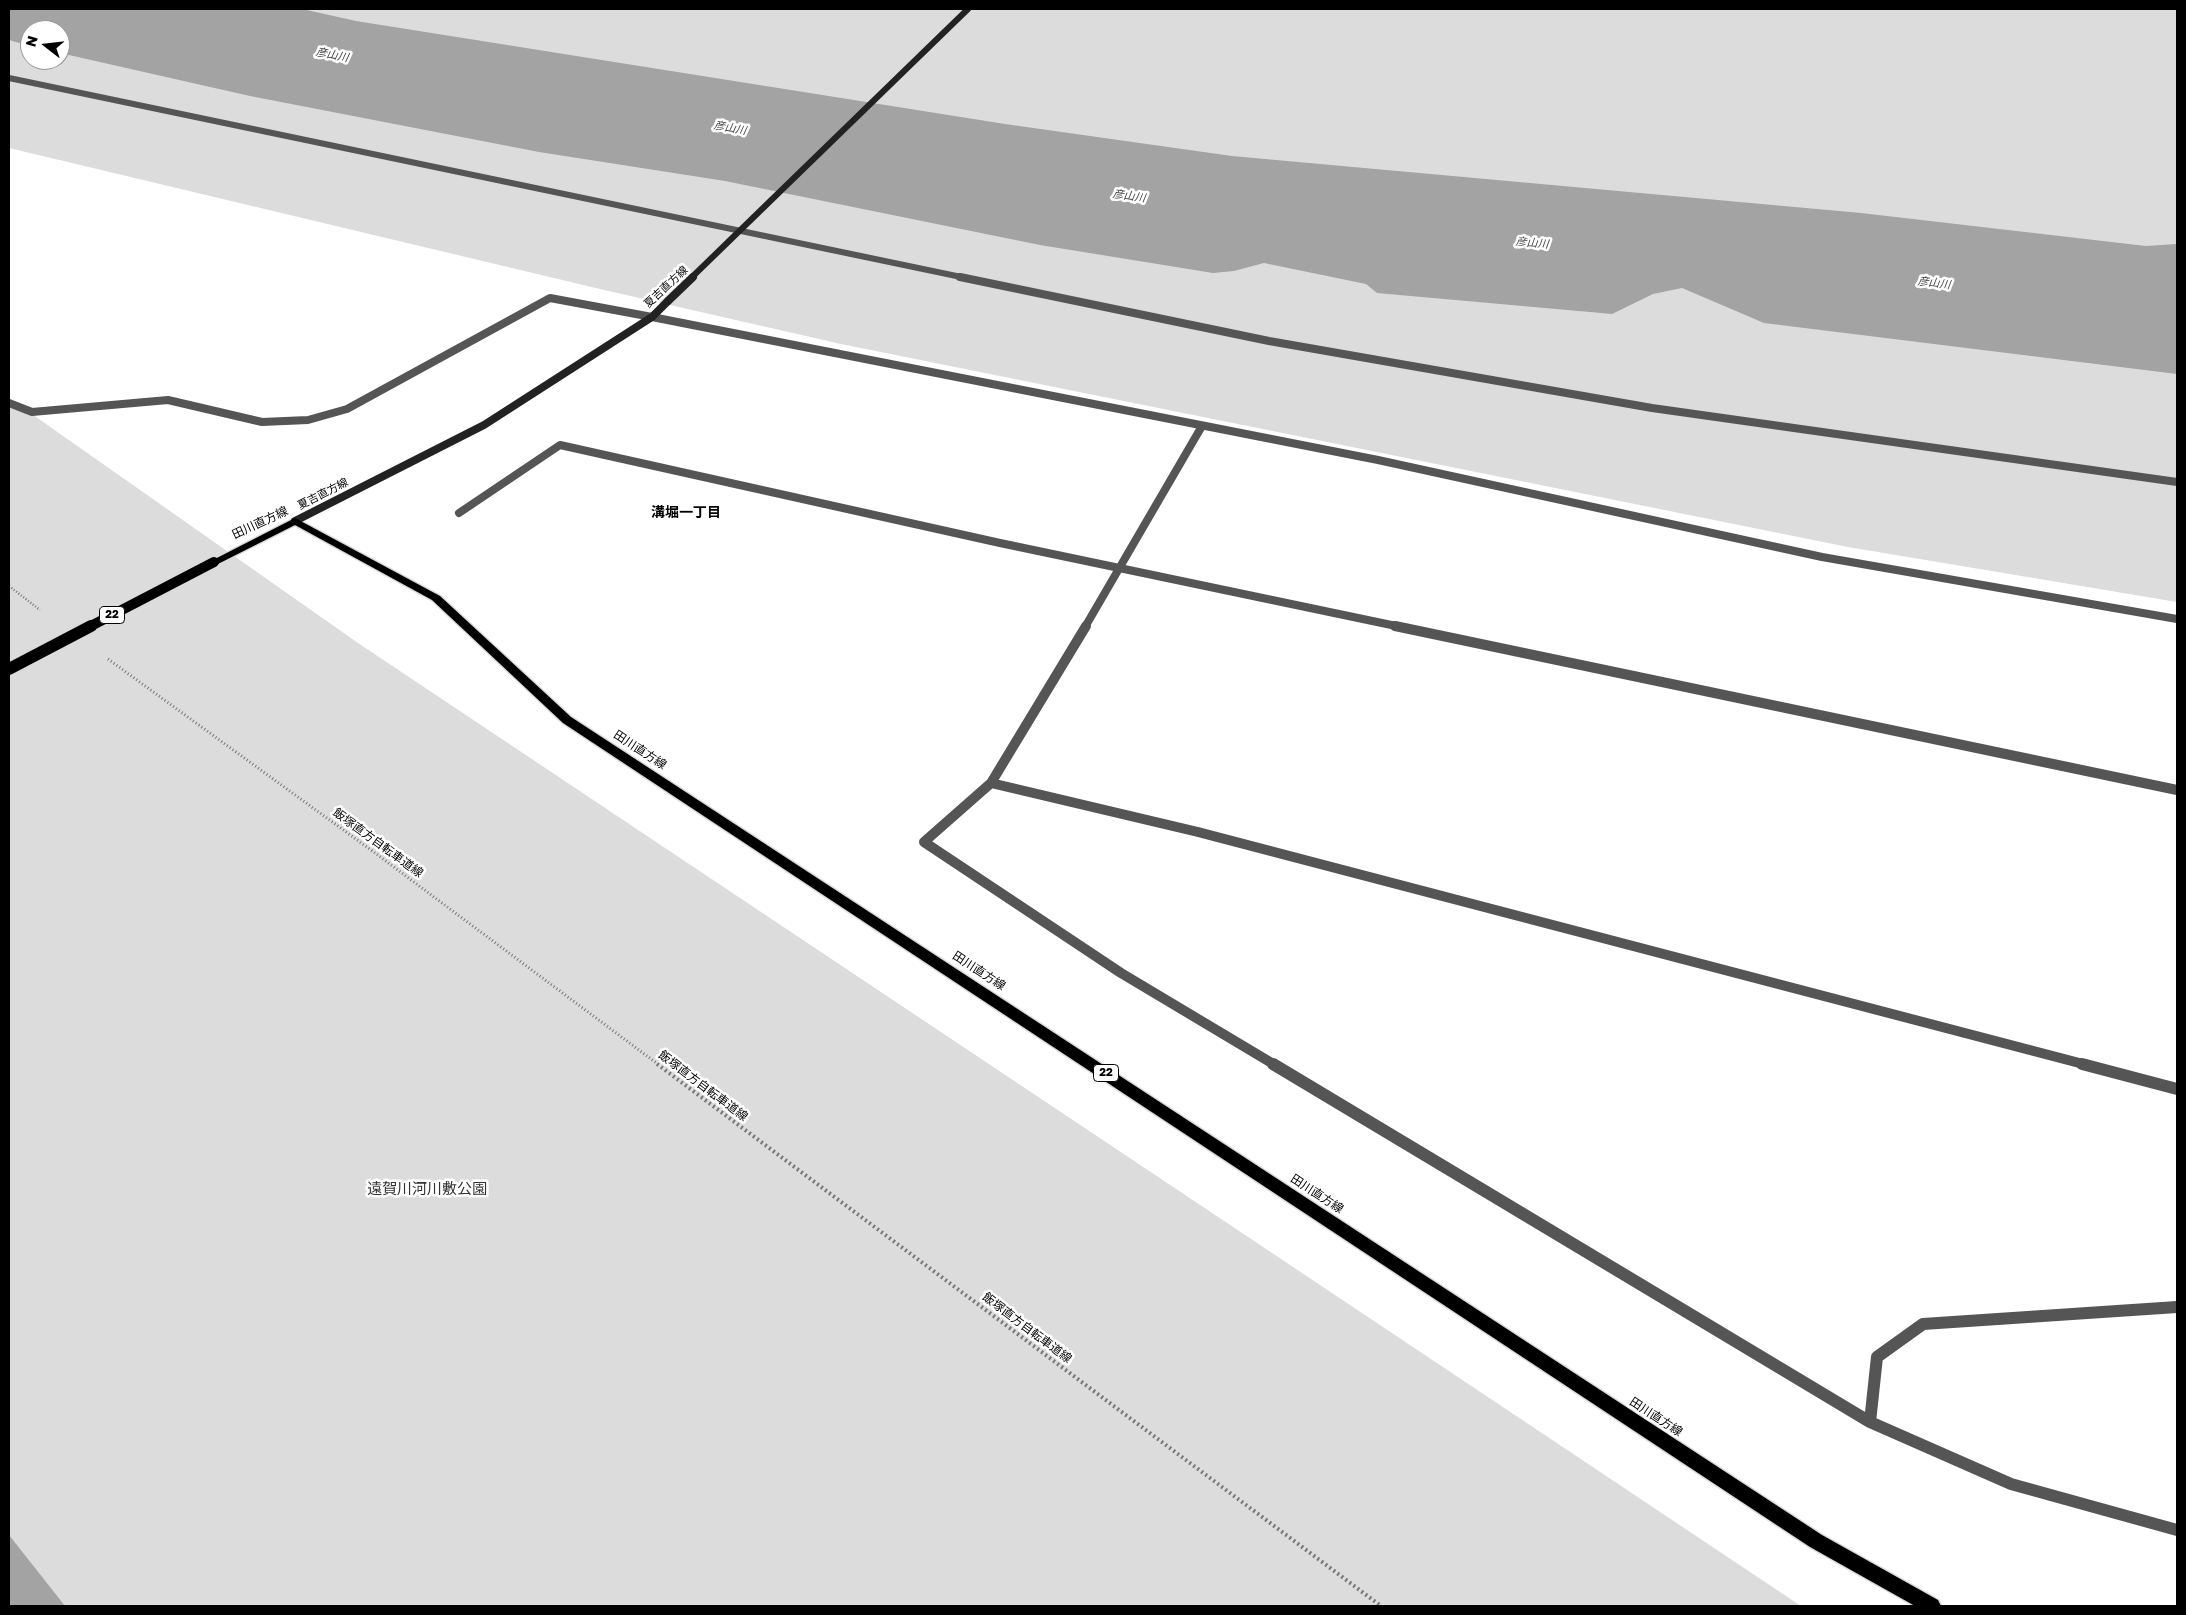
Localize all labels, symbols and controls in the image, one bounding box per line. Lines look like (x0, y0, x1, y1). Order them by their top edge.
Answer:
north arrow (20, 20, 70, 70)
text: N (21, 34, 41, 48)
water label: 彦山川 (315, 45, 349, 65)
water label: 彦山川 (713, 119, 747, 137)
water label: 彦山川 (1112, 187, 1146, 205)
water label: 彦山川 (1515, 235, 1549, 251)
street label: 夏吉直方線 (641, 263, 691, 311)
water label: 彦山川 (1917, 274, 1951, 292)
street label: 夏吉直方線 (296, 476, 350, 512)
street label: 田川直方線 (230, 504, 290, 542)
district label: 溝堀一丁目 (651, 505, 721, 521)
road number: 22 (100, 606, 124, 624)
street label: 田川直方線 (611, 728, 669, 772)
street label: 飯塚直方自転車道線 (330, 805, 426, 881)
street label: 田川直方線 (950, 949, 1008, 993)
street label: 飯塚直方自転車道線 (656, 1048, 750, 1124)
road number: 22 (1094, 1064, 1118, 1082)
street label: 田川直方線 (1288, 1172, 1346, 1216)
park label: 遠賀川河川敷公園 (367, 1180, 487, 1198)
street label: 飯塚直方自転車道線 (980, 1290, 1074, 1366)
street label: 田川直方線 (1627, 1395, 1685, 1439)

